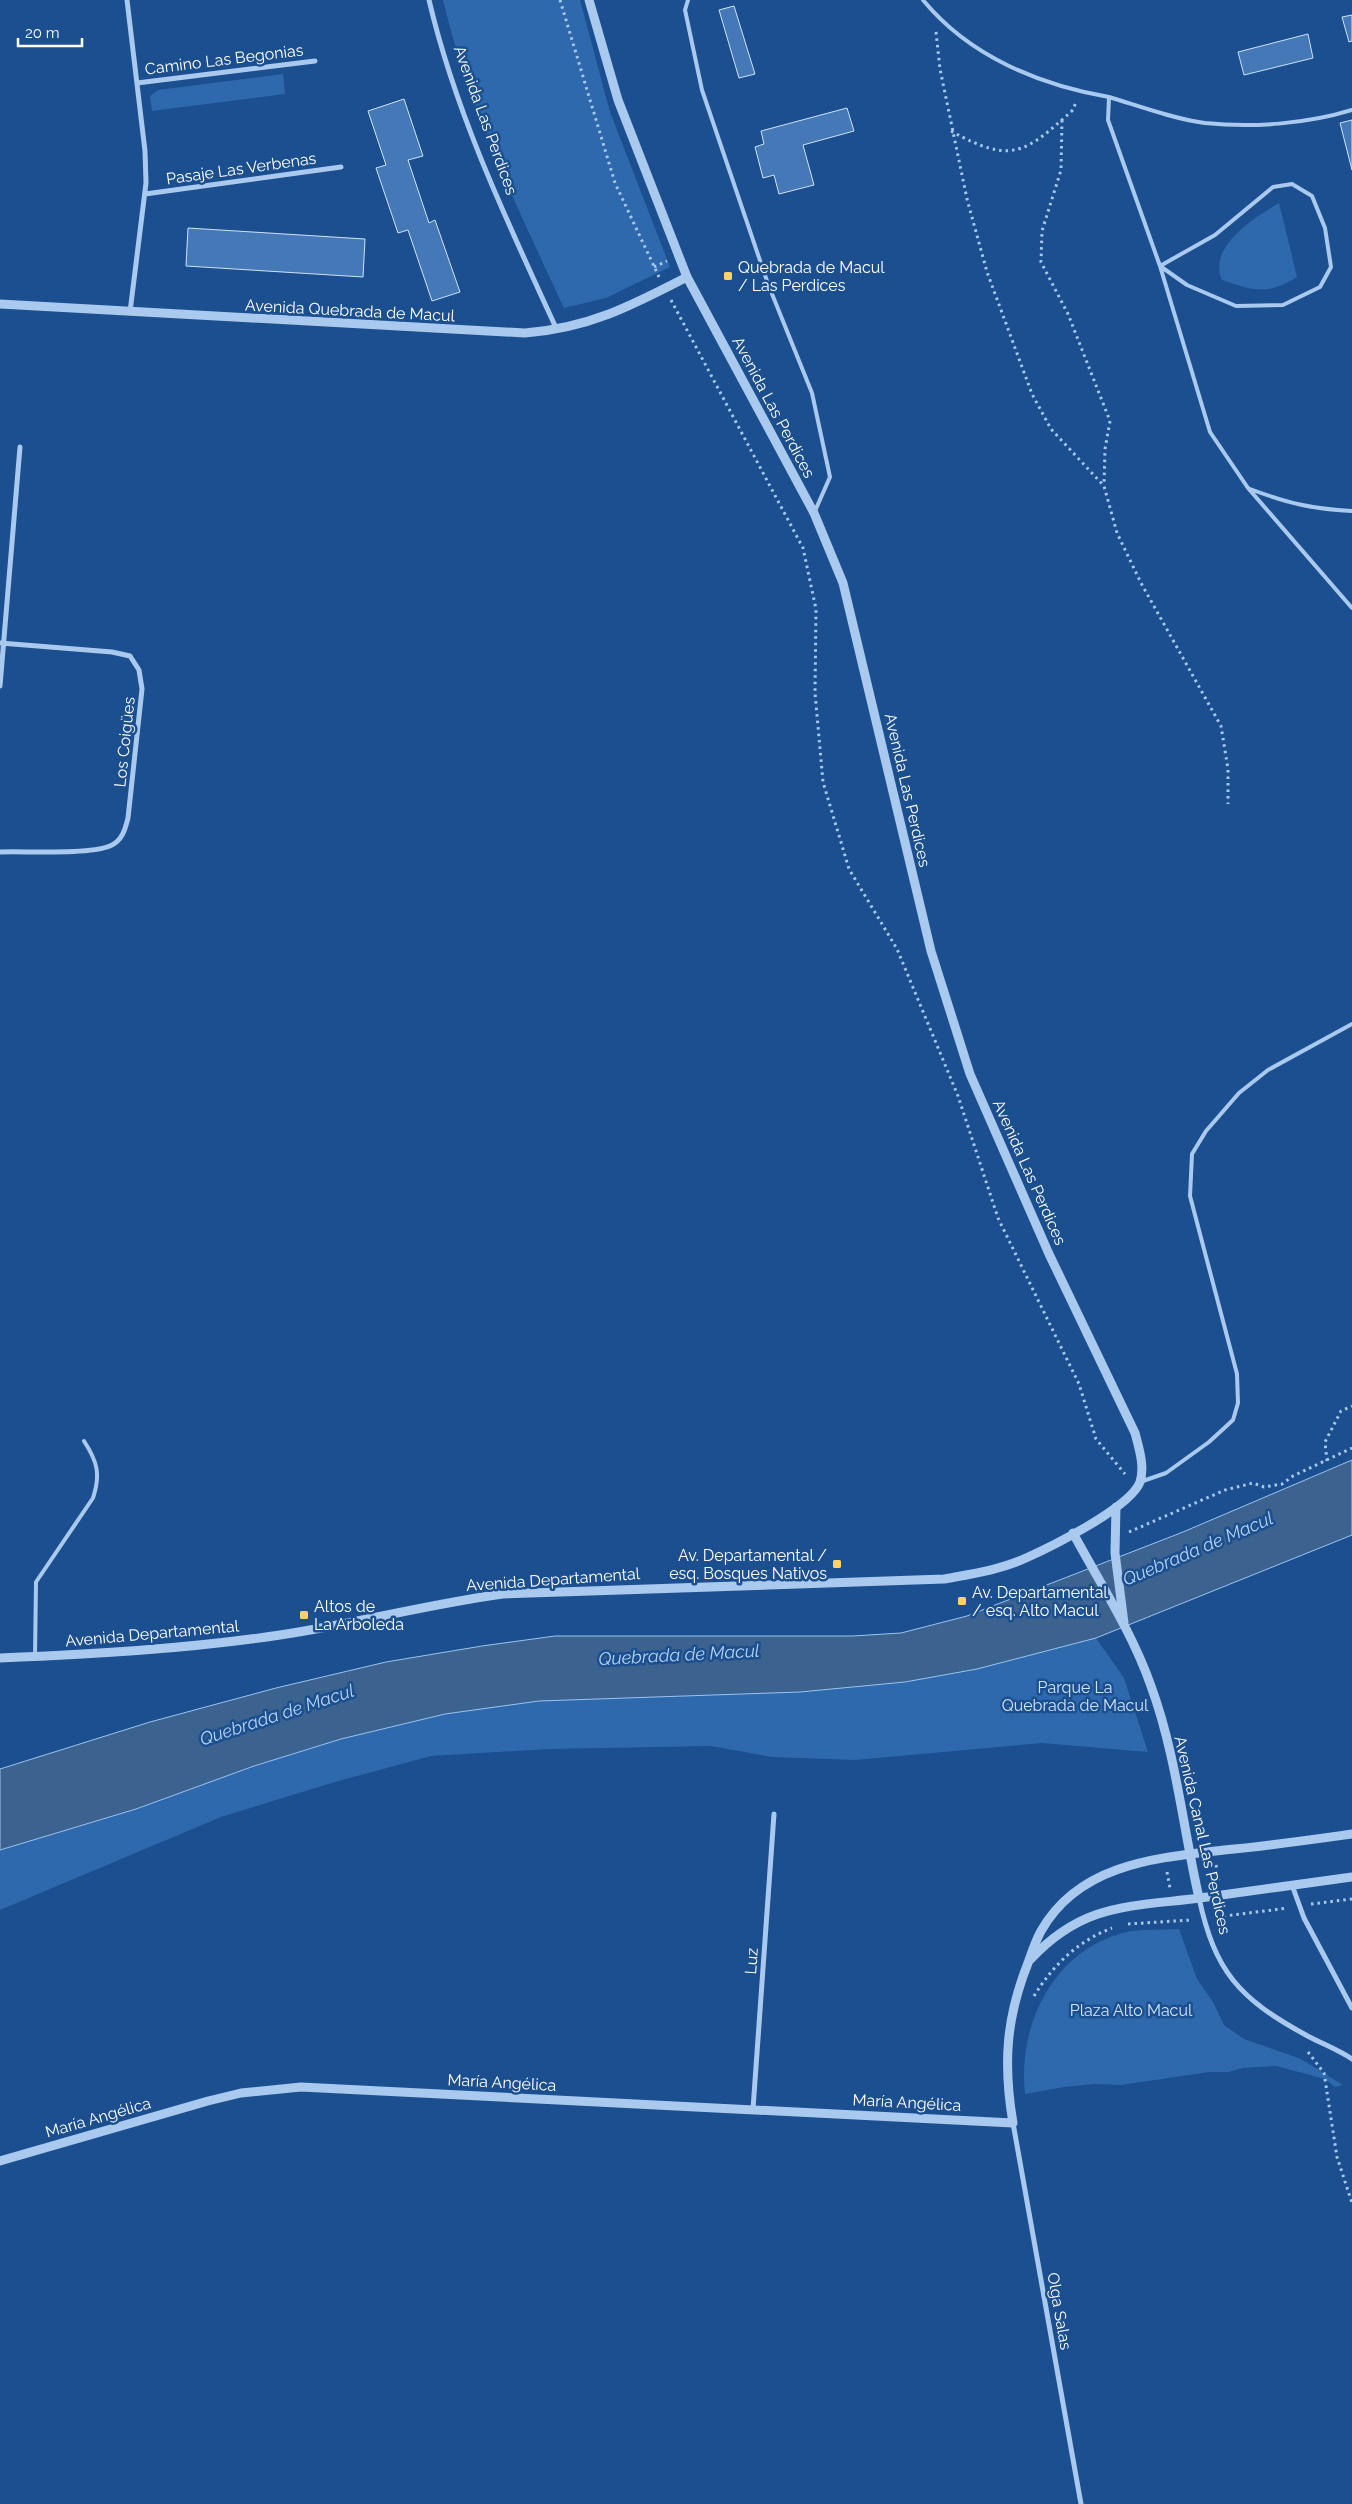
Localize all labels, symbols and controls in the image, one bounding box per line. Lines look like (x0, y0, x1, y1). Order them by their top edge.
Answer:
scale bar (18, 15, 81, 47)
text: 20 m (25, 24, 60, 42)
street label: Camino Las Begonias (144, 40, 305, 79)
street label: Avenida Las Perdices (450, 43, 521, 198)
street label: Pasaje Las Verbenas (165, 149, 318, 188)
place label: Quebrada de Macul / Las Perdices (738, 258, 885, 295)
marker: Quebrada de Macul / Las Perdices (722, 270, 734, 282)
street label: Avenida Quebrada de Macul (245, 296, 456, 326)
street label: Avenida Las Perdices (728, 333, 819, 481)
street label: Los Coigües (110, 696, 139, 788)
street label: Avenida Las Perdices (881, 711, 935, 869)
street label: Avenida Las Perdices (989, 1097, 1070, 1248)
water label: Quebrada de Macul (1119, 1507, 1276, 1590)
place label: Av. Departamental / esq. Bosques Nativos (669, 1546, 827, 1583)
marker: Av. Departamental / esq. Bosques Nativos (831, 1558, 843, 1570)
street label: Avenida Departamental (465, 1564, 641, 1595)
place label: Av. Departamental / esq. Alto Macul (972, 1583, 1108, 1620)
marker: Av. Departamental / esq. Alto Macul (956, 1595, 968, 1607)
place label: Altos de La Arboleda (314, 1597, 404, 1634)
marker: Altos de La Arboleda (298, 1609, 310, 1621)
street label: Avenida Departamental (64, 1616, 240, 1651)
water label: Quebrada de Macul (598, 1640, 760, 1669)
park label: Parque La Quebrada de Macul (1002, 1678, 1149, 1715)
water label: Quebrada de Macul (197, 1680, 357, 1749)
street label: Avenida Canal Las Perdices (1170, 1734, 1235, 1936)
street label: Luz (741, 1947, 762, 1975)
park label: Plaza Alto Macul (1070, 2001, 1193, 2020)
street label: María Angélica (447, 2070, 557, 2095)
street label: María Angélica (852, 2090, 962, 2115)
street label: María Angélica (43, 2093, 153, 2142)
street label: Olga Salas (1043, 2271, 1076, 2352)

